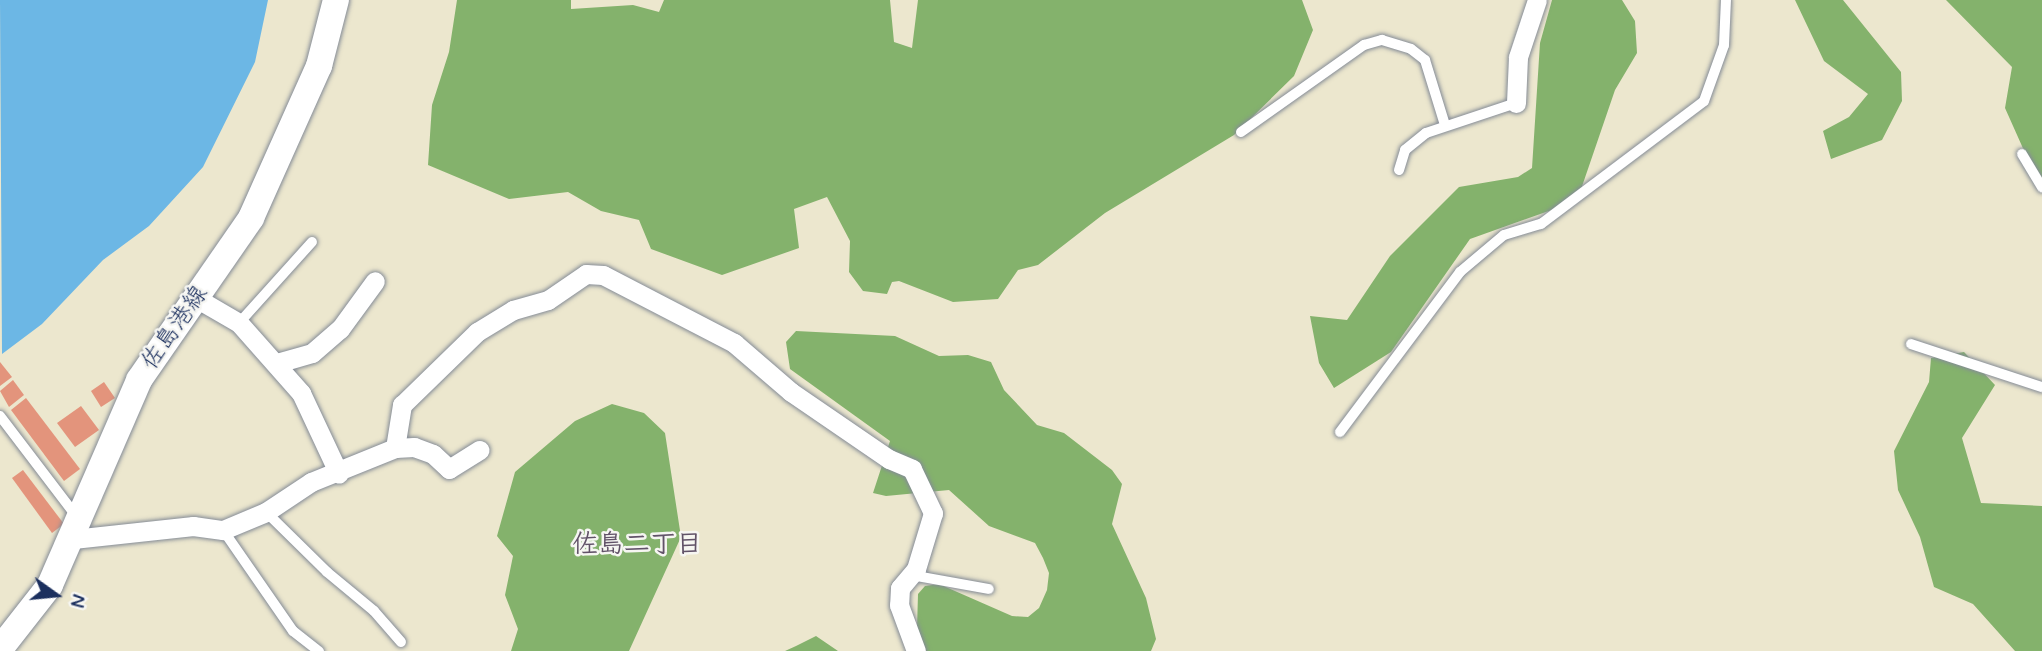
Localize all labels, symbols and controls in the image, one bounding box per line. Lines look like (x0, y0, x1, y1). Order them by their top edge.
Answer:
street label: 佐島港線 (136, 280, 214, 376)
district label: 佐島二丁目 (572, 530, 702, 562)
north arrow (21, 560, 91, 630)
text: N (63, 591, 90, 610)

